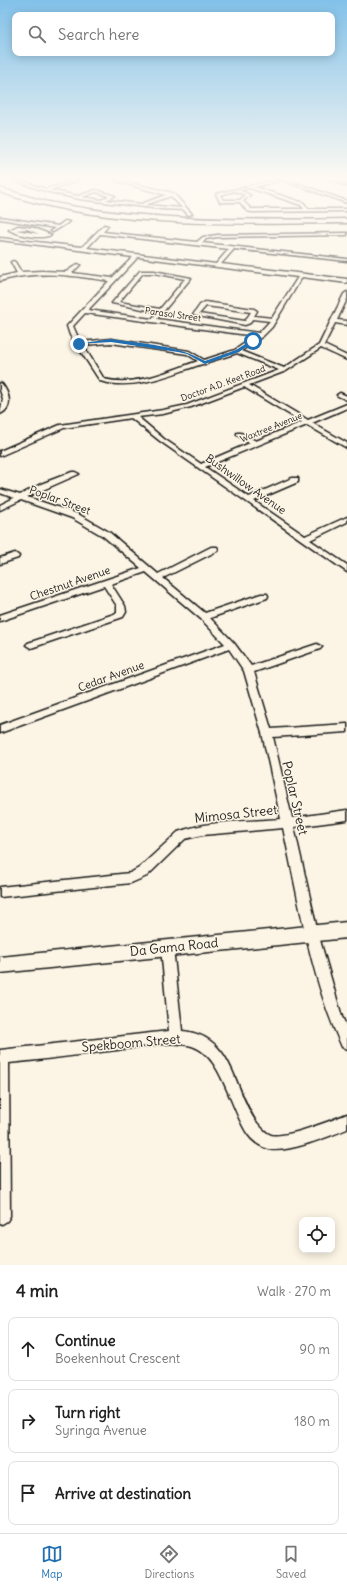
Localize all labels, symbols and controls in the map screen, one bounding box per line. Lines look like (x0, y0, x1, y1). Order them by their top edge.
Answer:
search box (12, 12, 335, 56)
icon: search (26, 23, 48, 45)
text: Search here (58, 25, 139, 44)
street label: Parasol Street (144, 305, 202, 323)
route start (244, 332, 262, 350)
route end (70, 335, 88, 353)
street label: Doctor A.D. Keet Road (179, 363, 267, 403)
street label: Waxtree Avenue (238, 410, 304, 444)
street label: Bushwillow Avenue (203, 451, 289, 517)
street label: Poplar Street (28, 482, 93, 518)
street label: Chestnut Avenue (28, 563, 112, 603)
street label: Cedar Avenue (76, 657, 146, 694)
street label: Poplar Street (278, 759, 312, 837)
street label: Mimosa Street (194, 801, 279, 827)
street label: Da Gama Road (129, 934, 219, 960)
street label: Spekboom Street (81, 1030, 182, 1056)
map controls (299, 1217, 335, 1253)
button: locate (299, 1217, 335, 1253)
text: 4 min (16, 1280, 58, 1302)
text: Walk · 270 m (257, 1283, 331, 1300)
text: Continue (55, 1331, 116, 1350)
icon: ahead (17, 1338, 39, 1360)
text: 90 m (299, 1341, 330, 1358)
text: Boekenhout Crescent (55, 1350, 180, 1367)
text: Turn right (55, 1403, 120, 1422)
icon: right (17, 1410, 39, 1432)
text: 180 m (294, 1413, 330, 1430)
text: Syringa Avenue (55, 1422, 147, 1439)
icon: arrive (17, 1482, 39, 1504)
text: Arrive at destination (55, 1484, 191, 1503)
tab: Map (41, 1543, 63, 1581)
tab: Directions (145, 1543, 194, 1581)
tab: Saved (276, 1543, 306, 1581)

